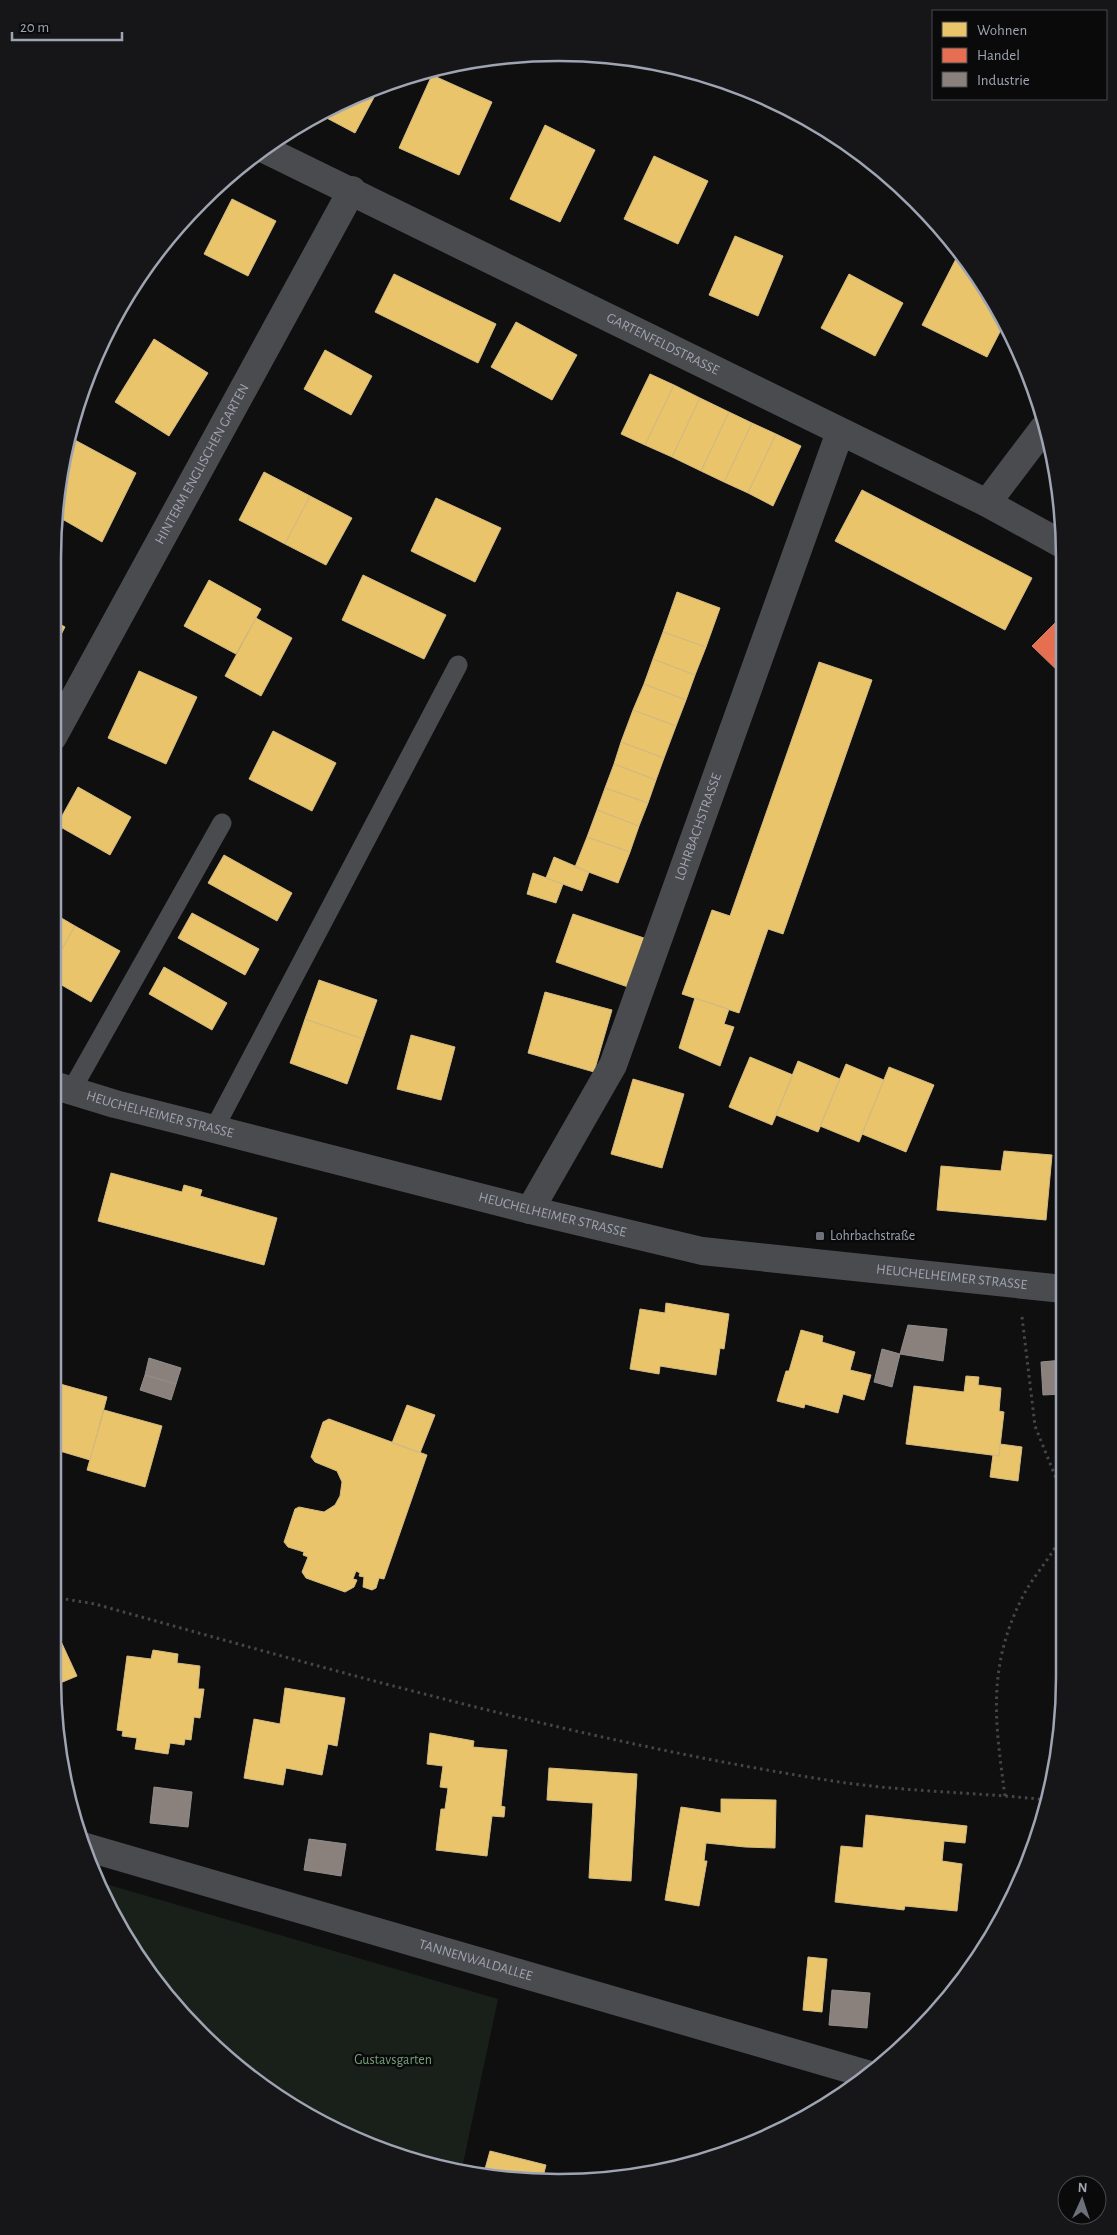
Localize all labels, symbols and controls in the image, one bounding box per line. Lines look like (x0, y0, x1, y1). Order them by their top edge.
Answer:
scale bar (12, 10, 122, 42)
legend (932, 10, 1107, 100)
text: 20 m (20, 20, 49, 35)
text: Wohnen (977, 23, 1027, 38)
text: Handel (977, 48, 1020, 63)
text: Industrie (977, 73, 1030, 88)
street label: GARTENFELDSTRASSE (604, 311, 722, 378)
street label: HINTERM ENGLISCHEN GARTEN (153, 382, 252, 547)
street label: LOHRBACHSTRASSE (673, 771, 724, 882)
street label: HEUCHELHEIMER STRASSE (85, 1089, 235, 1141)
street label: HEUCHELHEIMER STRASSE (477, 1190, 628, 1240)
place label: Lohrbachstraße (830, 1229, 915, 1243)
marker: Lohrbachstraße (814, 1230, 826, 1242)
street label: HEUCHELHEIMER STRASSE (876, 1262, 1028, 1292)
street label: TANNENWALDALLEE (417, 1937, 534, 1984)
park label: Gustavsgarten (354, 2053, 432, 2067)
north arrow (1057, 2175, 1107, 2225)
text: N (1077, 2181, 1088, 2195)

